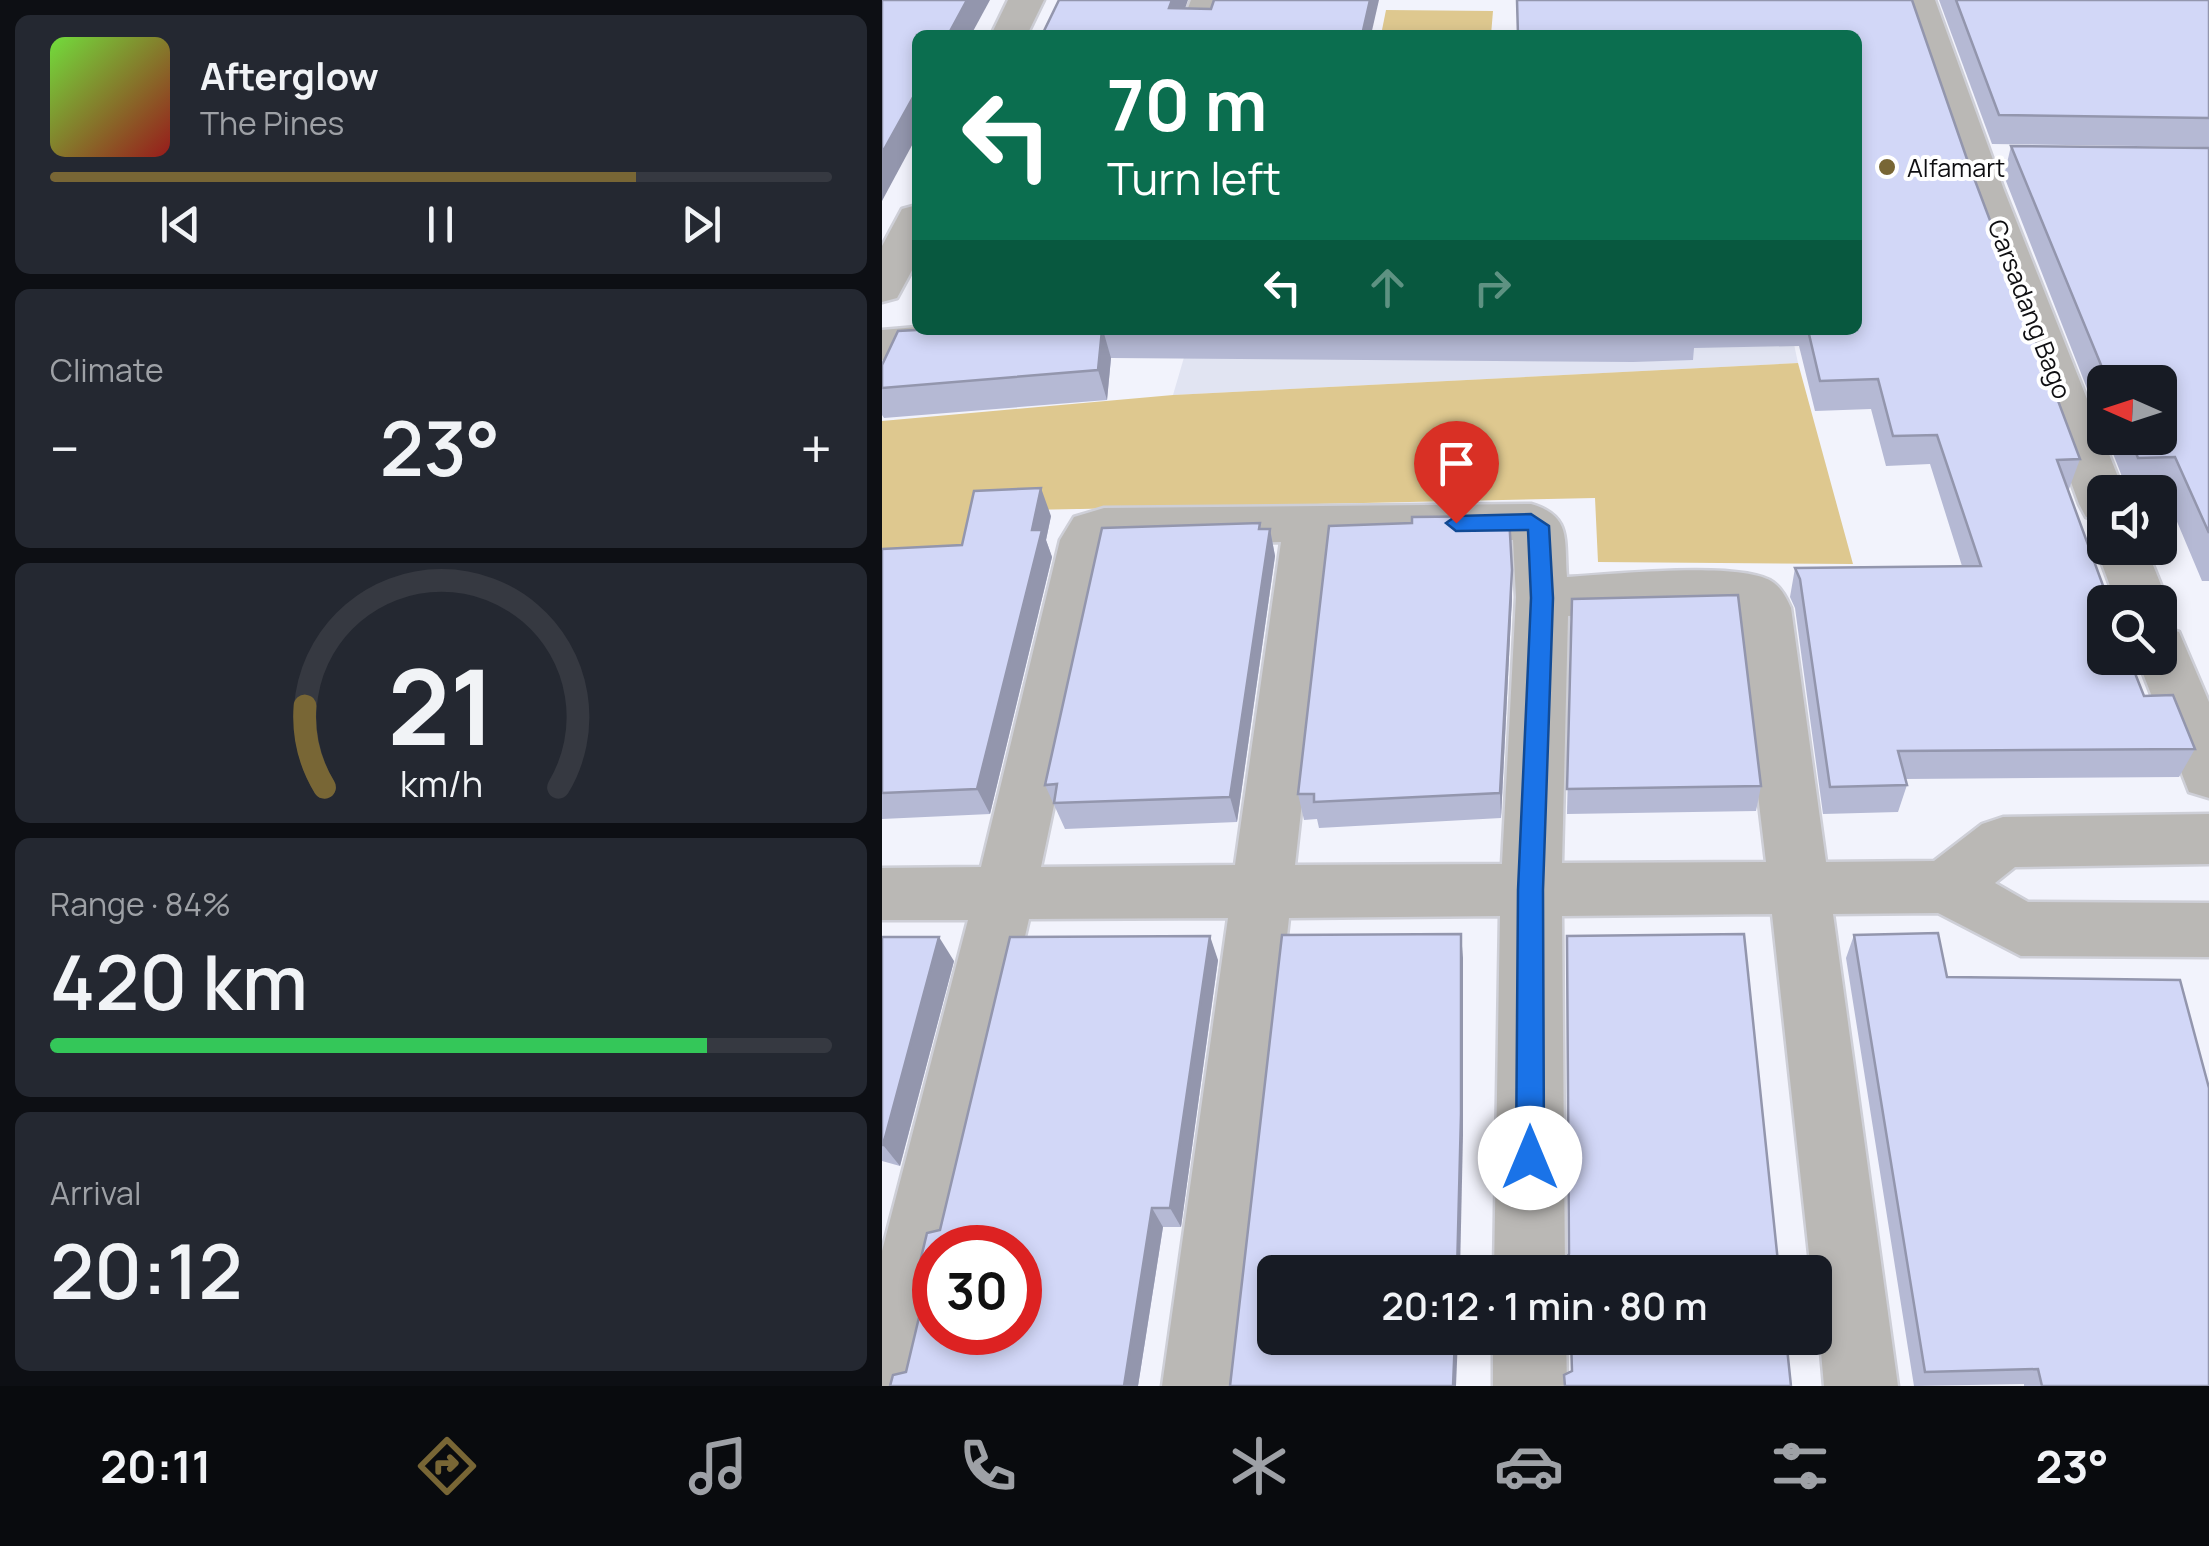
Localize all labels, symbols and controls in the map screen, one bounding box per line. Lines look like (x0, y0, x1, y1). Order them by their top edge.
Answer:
text: Afterglow (200, 49, 379, 101)
text: 70 m (1107, 56, 1267, 152)
icon: left (942, 70, 1072, 200)
text: The Pines (200, 101, 344, 145)
text: Turn left (1107, 147, 1281, 209)
place label: Alfamart (1907, 150, 2005, 185)
marker: Alfamart (1876, 156, 1898, 178)
icon: previous (153, 197, 208, 252)
icon: pause (413, 197, 468, 252)
icon: next (674, 197, 729, 252)
street label: Carsadang Bago (1980, 214, 2080, 404)
icon: left (1255, 260, 1310, 315)
icon: ahead (1360, 260, 1415, 315)
icon: right (1465, 260, 1520, 315)
text: Climate (50, 348, 164, 392)
north arrow (2087, 365, 2177, 455)
map controls (2087, 365, 2177, 675)
text: 23° (380, 396, 500, 499)
text: − (50, 410, 80, 486)
text: + (800, 410, 832, 486)
pin (1414, 421, 1499, 524)
icon: arrive (1429, 436, 1484, 491)
button: sound (2087, 475, 2177, 565)
button: search (2087, 585, 2177, 675)
text: 21 (387, 634, 495, 776)
text: km/h (399, 759, 483, 808)
text: Range · 84% (50, 882, 231, 926)
text: 420 km (50, 930, 308, 1033)
position arrow (1478, 1106, 1582, 1210)
text: Arrival (50, 1171, 141, 1215)
text: 20:12 (50, 1219, 242, 1322)
speed limit sign: 30 (912, 1225, 1042, 1355)
text: 20:12 · 1 min · 80 m (1381, 1279, 1708, 1331)
icon: directions (412, 1431, 482, 1501)
icon: music (683, 1431, 753, 1501)
icon: phone (953, 1431, 1023, 1501)
icon: climate (1224, 1431, 1294, 1501)
icon: car (1494, 1431, 1564, 1501)
icon: filters (1765, 1431, 1835, 1501)
text: 20:11 (100, 1435, 212, 1497)
text: 23° (2035, 1435, 2109, 1497)

